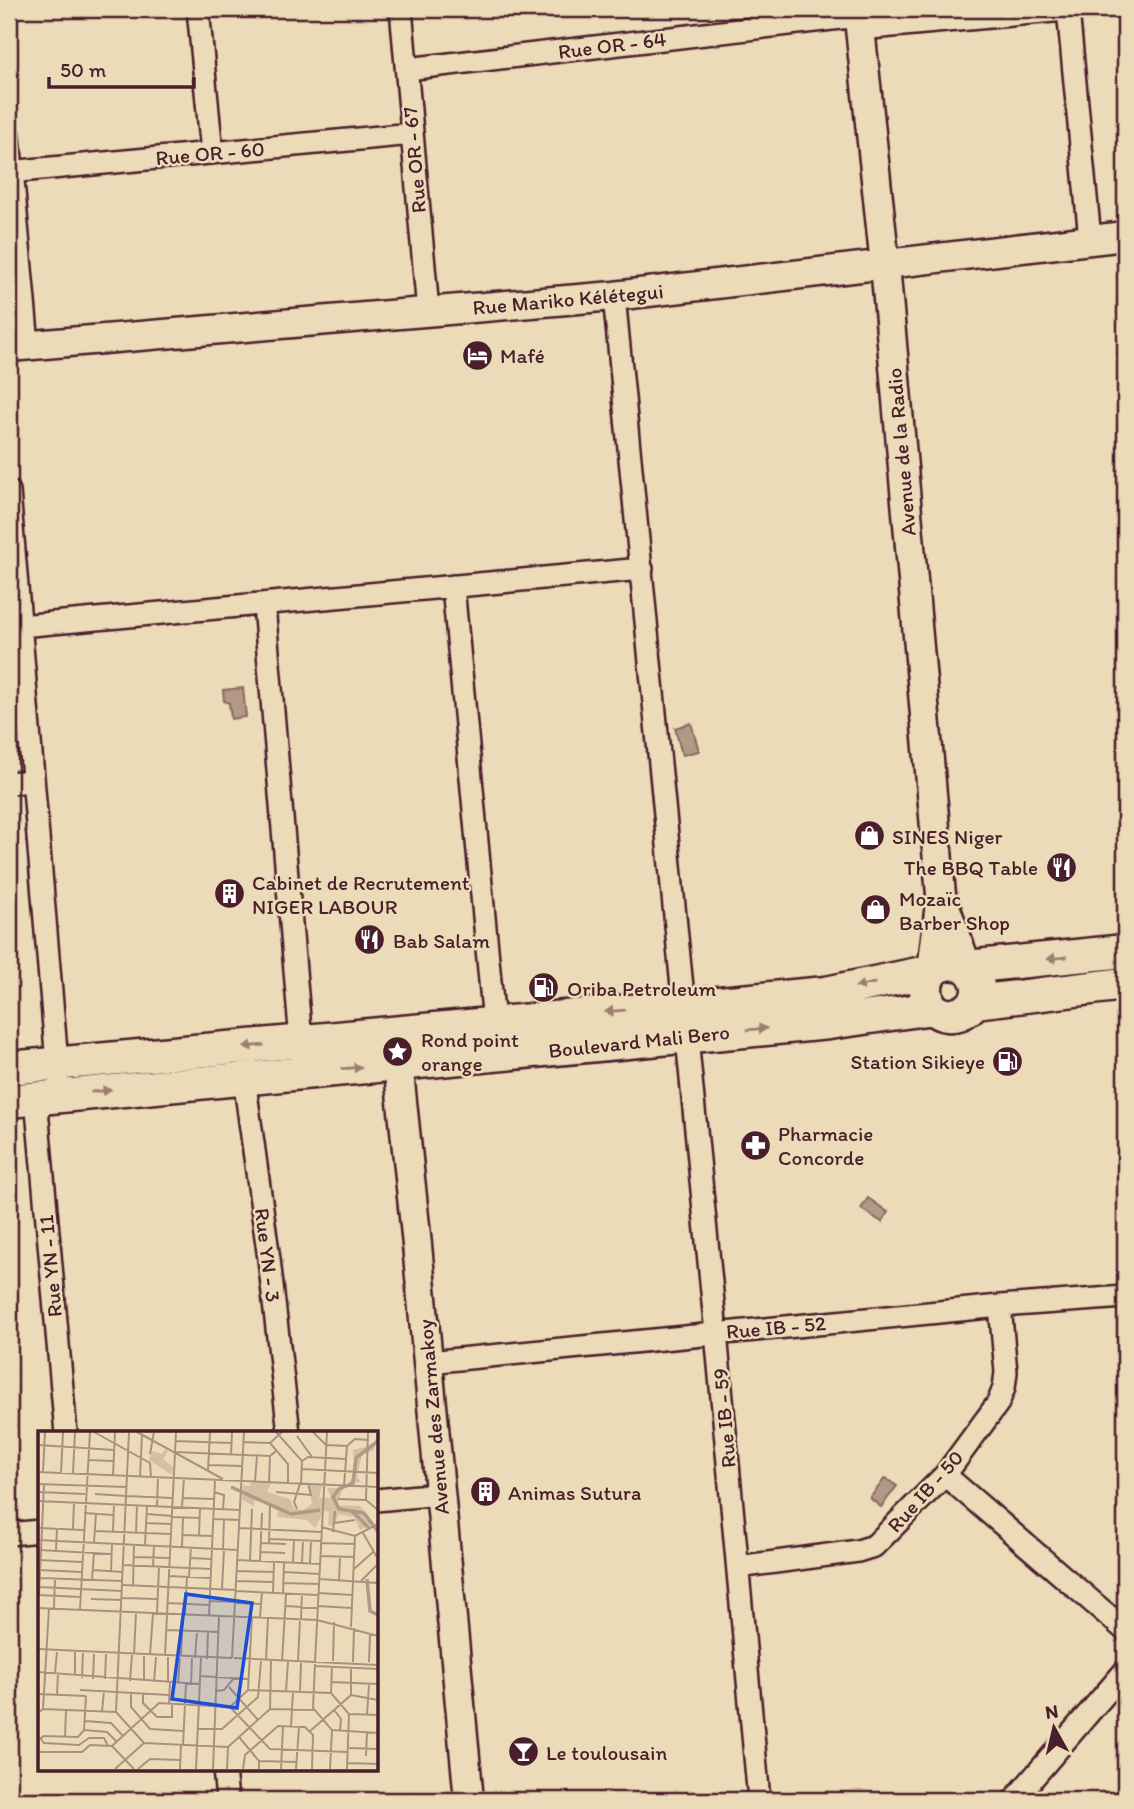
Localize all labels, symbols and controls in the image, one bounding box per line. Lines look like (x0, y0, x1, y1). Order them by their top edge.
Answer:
street label: Rue OR - 64 (556, 26, 668, 64)
scale bar (49, 46, 194, 90)
text: 50 m (60, 57, 107, 82)
street label: Rue OR - 67 (397, 106, 431, 214)
street label: Rue OR - 60 (155, 136, 265, 170)
street label: Rue Mariko Kélétegui (472, 278, 664, 320)
hotel icon: Mafé (460, 338, 494, 372)
place label: Mafé (500, 343, 545, 368)
street label: Avenue de la Radio (881, 367, 921, 537)
shop icon: SINES Niger (852, 819, 886, 853)
place label: SINES Niger (892, 824, 1002, 849)
restaurant icon: The BBQ Table (1044, 850, 1078, 884)
place label: The BBQ Table (904, 855, 1038, 880)
place label: Cabinet de Recrutement NIGER LABOUR (252, 870, 470, 919)
building icon: Cabinet de Recrutement NIGER LABOUR (212, 877, 246, 911)
place label: Mozaïc Barber Shop (899, 886, 1010, 935)
shop icon: Mozaïc Barber Shop (859, 893, 893, 927)
restaurant icon: Bab Salam (353, 923, 387, 957)
place label: Bab Salam (393, 928, 490, 953)
one-way arrow (1046, 953, 1068, 964)
fuel station icon: Oriba Petroleum (527, 971, 561, 1005)
place label: Oriba Petroleum (567, 976, 717, 1001)
one-way arrow (854, 979, 876, 990)
one-way arrow (604, 1006, 626, 1017)
street label: Boulevard Mali Bero (547, 1019, 731, 1063)
one-way arrow (746, 1023, 768, 1034)
place label: Rond point orange (421, 1027, 519, 1076)
place icon: Rond point orange (381, 1034, 415, 1068)
one-way arrow (243, 1041, 265, 1052)
fuel station icon: Station Sikieye (991, 1044, 1025, 1078)
place label: Station Sikieye (850, 1049, 985, 1074)
one-way arrow (341, 1062, 363, 1073)
one-way arrow (90, 1086, 112, 1097)
place label: Pharmacie Concorde (778, 1121, 873, 1170)
pharmacy icon: Pharmacie Concorde (738, 1128, 772, 1162)
street label: Rue YN - 3 (250, 1207, 286, 1303)
street label: Rue YN - 11 (33, 1214, 67, 1318)
street label: Rue IB - 52 (725, 1310, 827, 1344)
street label: Avenue des Zarmakoy (412, 1318, 454, 1516)
street label: Rue IB - 59 (707, 1367, 741, 1469)
inset map (38, 1431, 378, 1770)
street label: Rue IB - 50 (882, 1445, 968, 1537)
building icon: Animas Sutura (468, 1475, 502, 1509)
place label: Animas Sutura (508, 1480, 641, 1505)
north arrow (1018, 1694, 1088, 1764)
text: N (1044, 1699, 1060, 1724)
bar icon: Le toulousain (506, 1735, 540, 1769)
place label: Le toulousain (546, 1740, 667, 1765)

